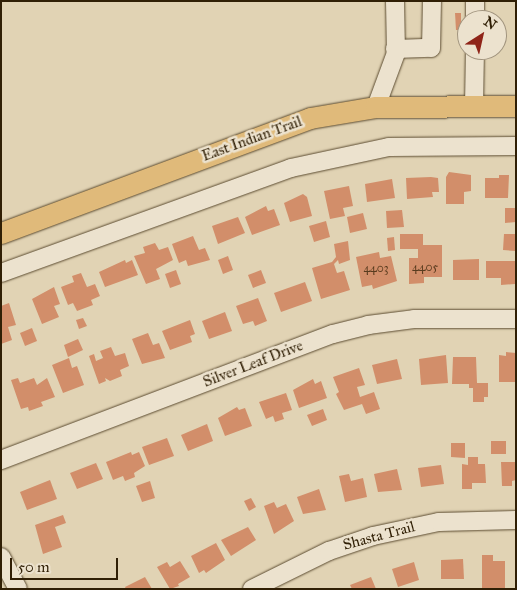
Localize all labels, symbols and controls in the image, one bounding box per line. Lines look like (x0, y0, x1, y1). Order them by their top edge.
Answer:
north arrow (457, 10, 507, 60)
text: N (481, 13, 500, 33)
street label: East Indian Trail (200, 113, 304, 165)
house number: 4405 (412, 261, 438, 275)
house number: 4403 (363, 262, 389, 276)
street label: Silver Leaf Drive (201, 337, 305, 391)
street label: Shasta Trail (341, 518, 417, 554)
scale bar (12, 548, 120, 580)
text: 50 m (18, 558, 50, 576)

